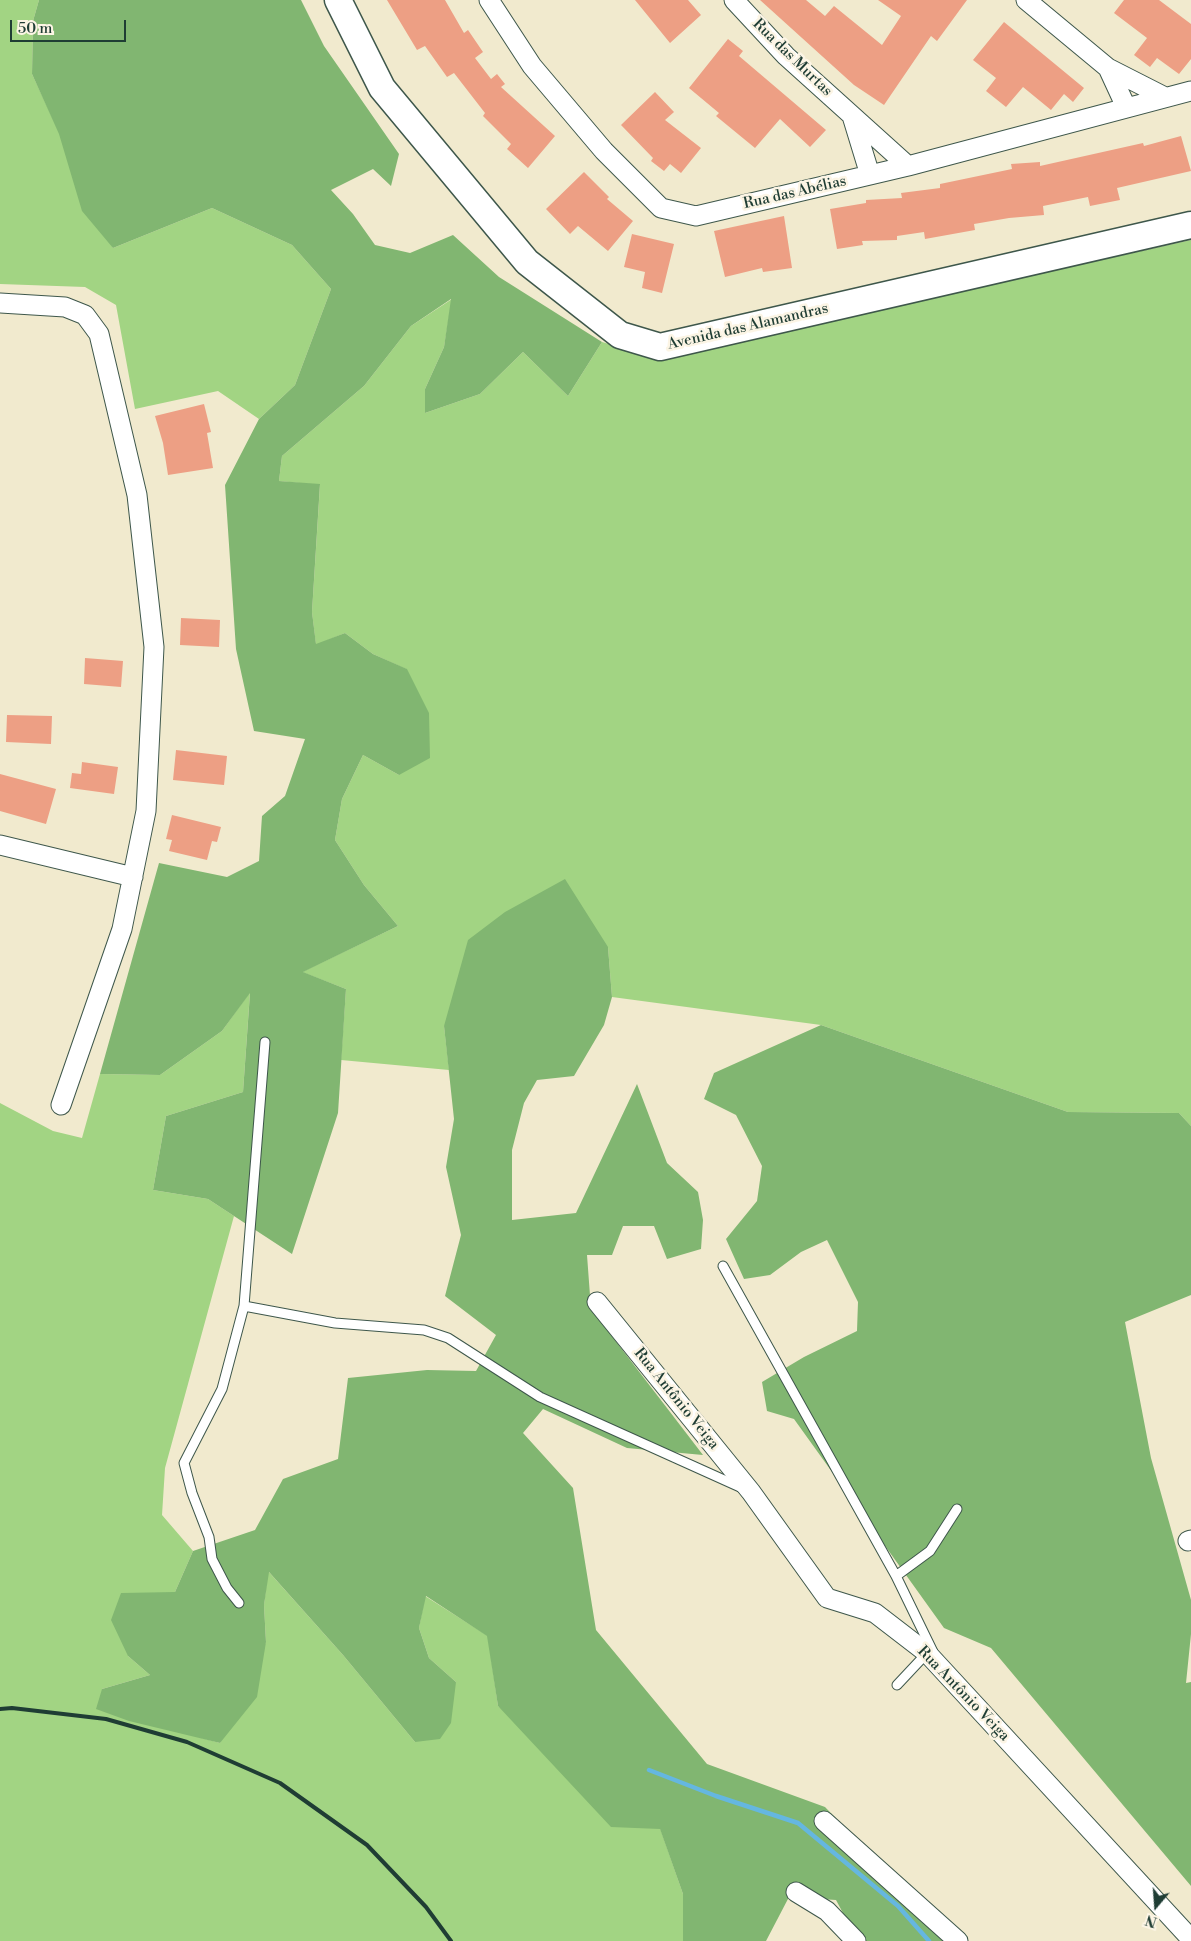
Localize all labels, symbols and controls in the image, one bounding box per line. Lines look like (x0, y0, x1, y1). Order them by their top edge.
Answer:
scale bar (12, 10, 129, 42)
street label: Rua das Murtas (748, 15, 836, 101)
text: 50 m (18, 19, 52, 38)
street label: Rua das Abélias (742, 172, 848, 214)
street label: Avenida das Alamandras (666, 300, 830, 354)
street label: Rua Antônio Veiga (630, 1345, 722, 1453)
street label: Rua Antônio Veiga (913, 1643, 1013, 1745)
north arrow (1131, 1881, 1181, 1931)
text: N (1143, 1910, 1159, 1931)

